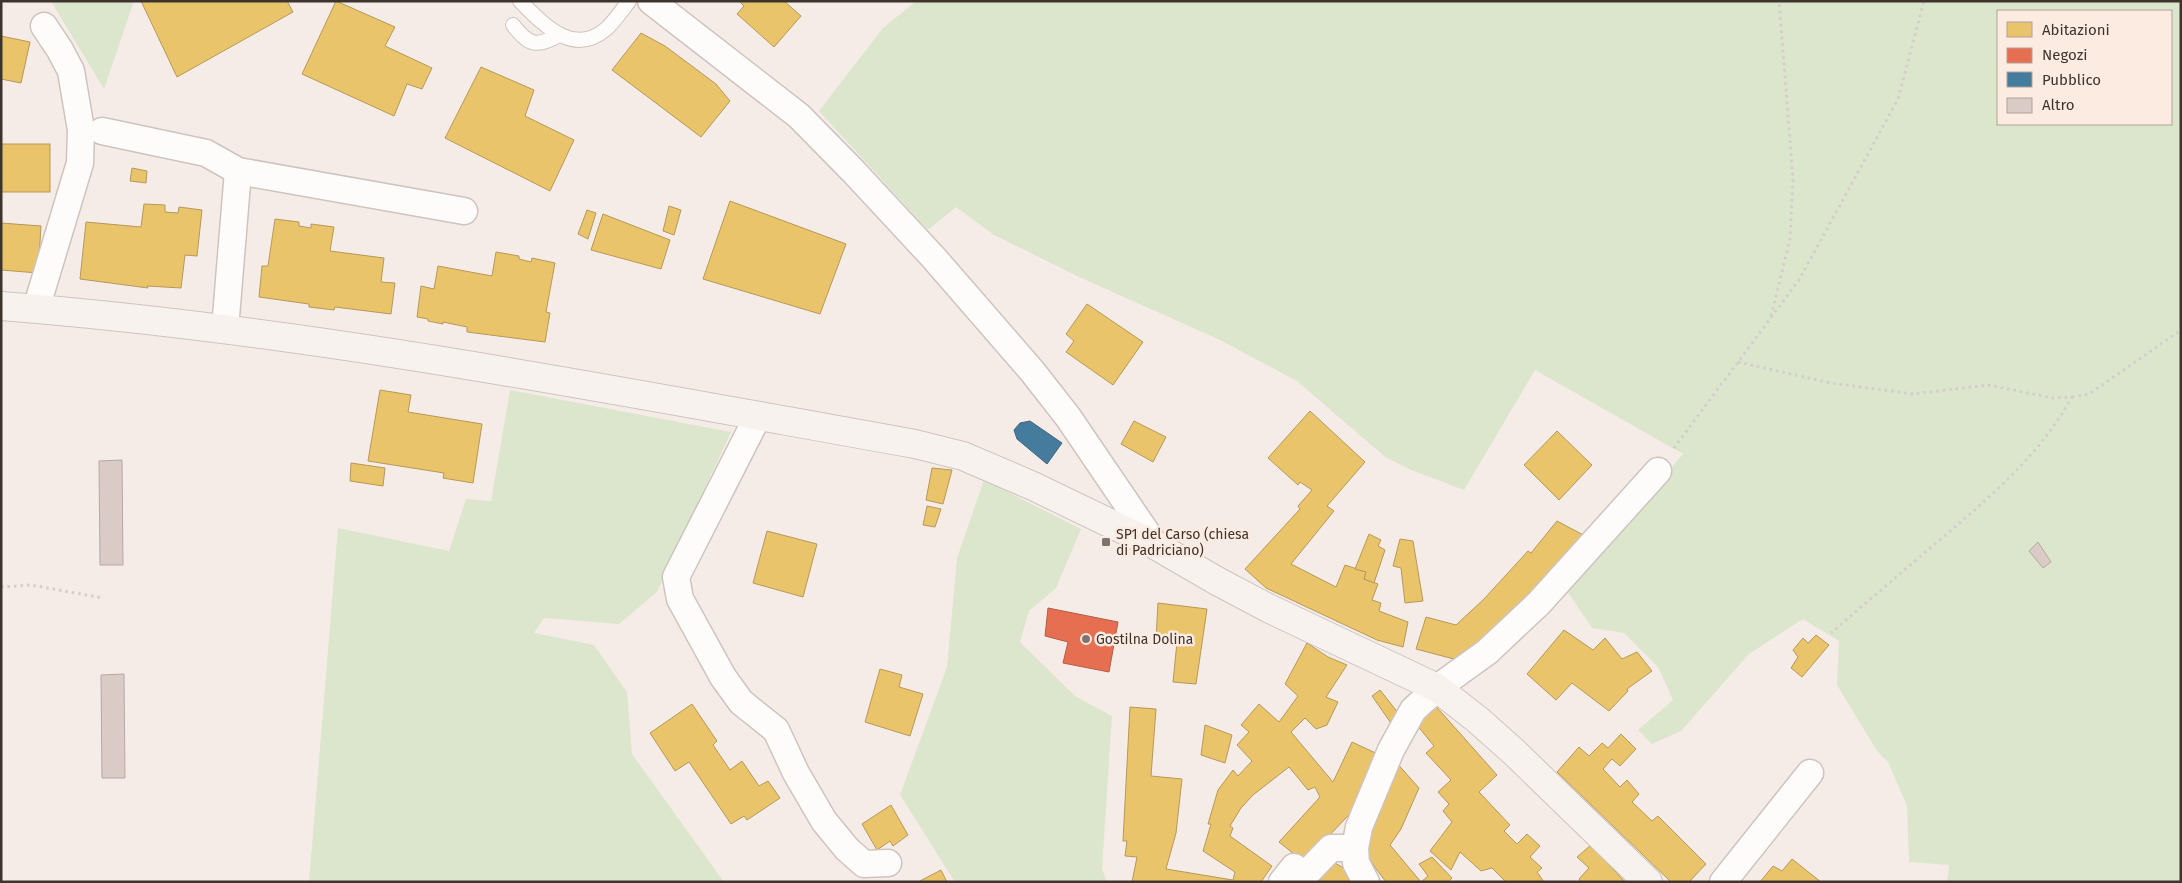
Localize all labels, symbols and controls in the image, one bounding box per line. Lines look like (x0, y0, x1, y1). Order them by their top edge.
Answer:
legend (1997, 10, 2172, 125)
text: Abitazioni (2042, 21, 2110, 39)
text: Negozi (2042, 46, 2087, 64)
text: Pubblico (2042, 71, 2101, 89)
text: Altro (2042, 96, 2075, 114)
place label: SP1 del Carso (chiesa di Padriciano) (1116, 526, 1249, 559)
marker: SP1 del Carso (chiesa di Padriciano) (1100, 536, 1112, 548)
place label: Gostilna Dolina (1096, 631, 1193, 648)
marker: Gostilna Dolina (1080, 633, 1092, 645)

